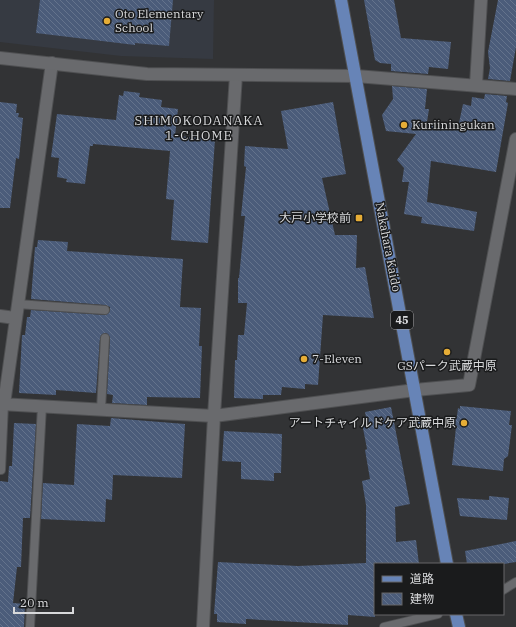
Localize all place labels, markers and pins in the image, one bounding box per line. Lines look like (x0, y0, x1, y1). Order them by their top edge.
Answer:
place label: Oto Elementary School (115, 6, 204, 35)
marker: Oto Elementary School (102, 16, 112, 26)
place label: Kuriiningukan (412, 117, 495, 132)
marker: Kuriiningukan (399, 120, 409, 130)
place label: 大戸小学校前 (279, 210, 351, 225)
marker: 大戸小学校前 (354, 213, 364, 223)
marker: GSパーク武蔵中原 (442, 347, 452, 357)
place label: 7-Eleven (312, 351, 362, 366)
marker: 7-Eleven (299, 354, 309, 364)
place label: GSパーク武蔵中原 (397, 358, 497, 373)
place label: アートチャイルドケア武蔵中原 (289, 415, 456, 430)
marker: アートチャイルドケア武蔵中原 (459, 418, 469, 428)

